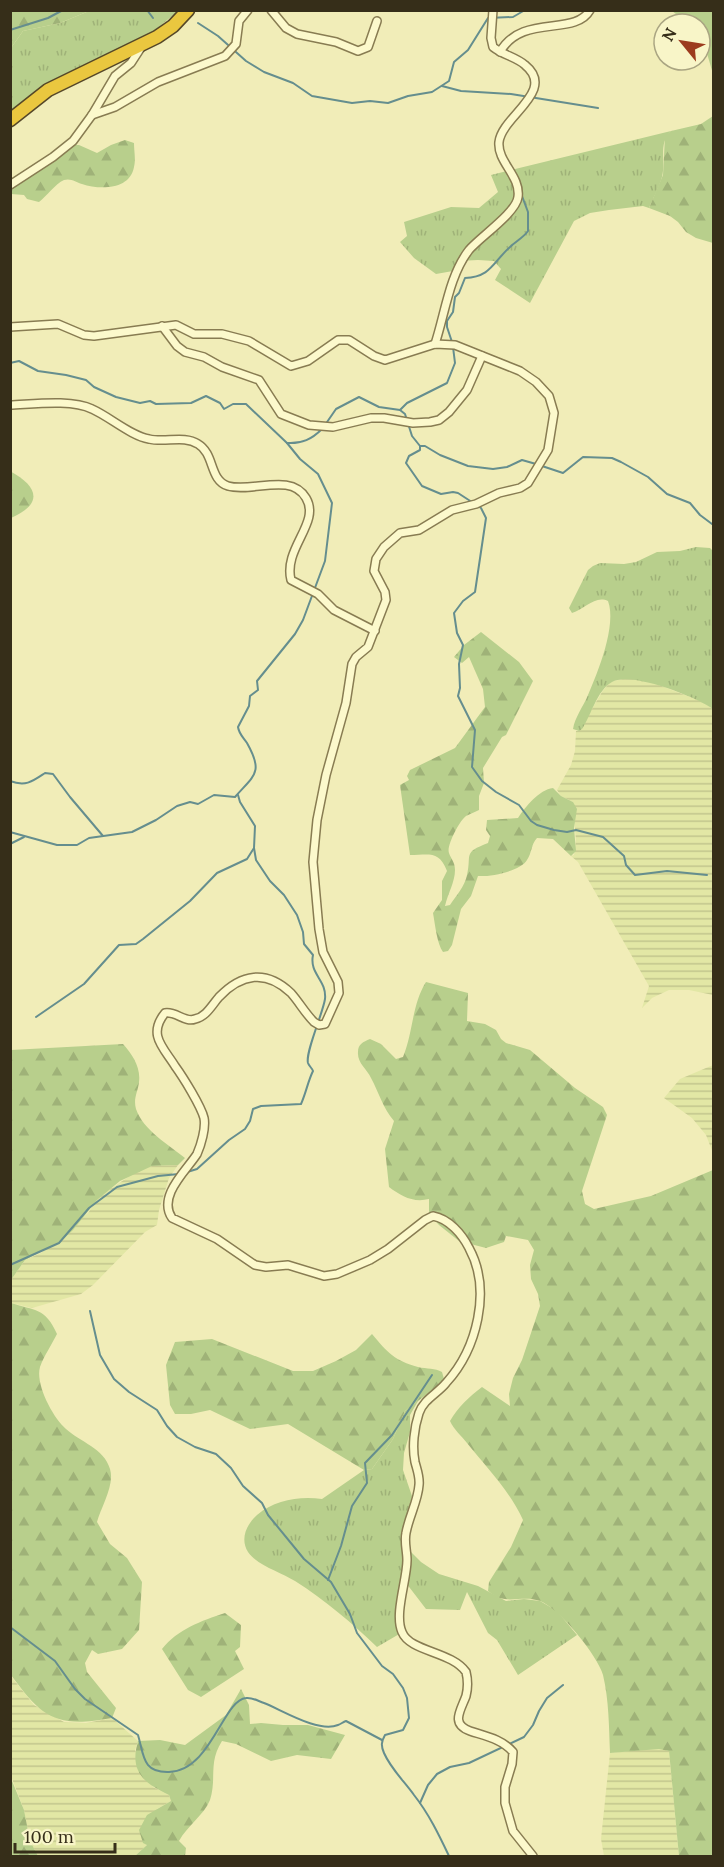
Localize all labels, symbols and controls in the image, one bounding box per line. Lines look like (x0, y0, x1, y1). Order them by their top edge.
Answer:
north arrow (652, 12, 712, 72)
text: N (657, 24, 681, 45)
scale bar (15, 1816, 116, 1854)
text: 100 m (24, 1825, 74, 1848)

